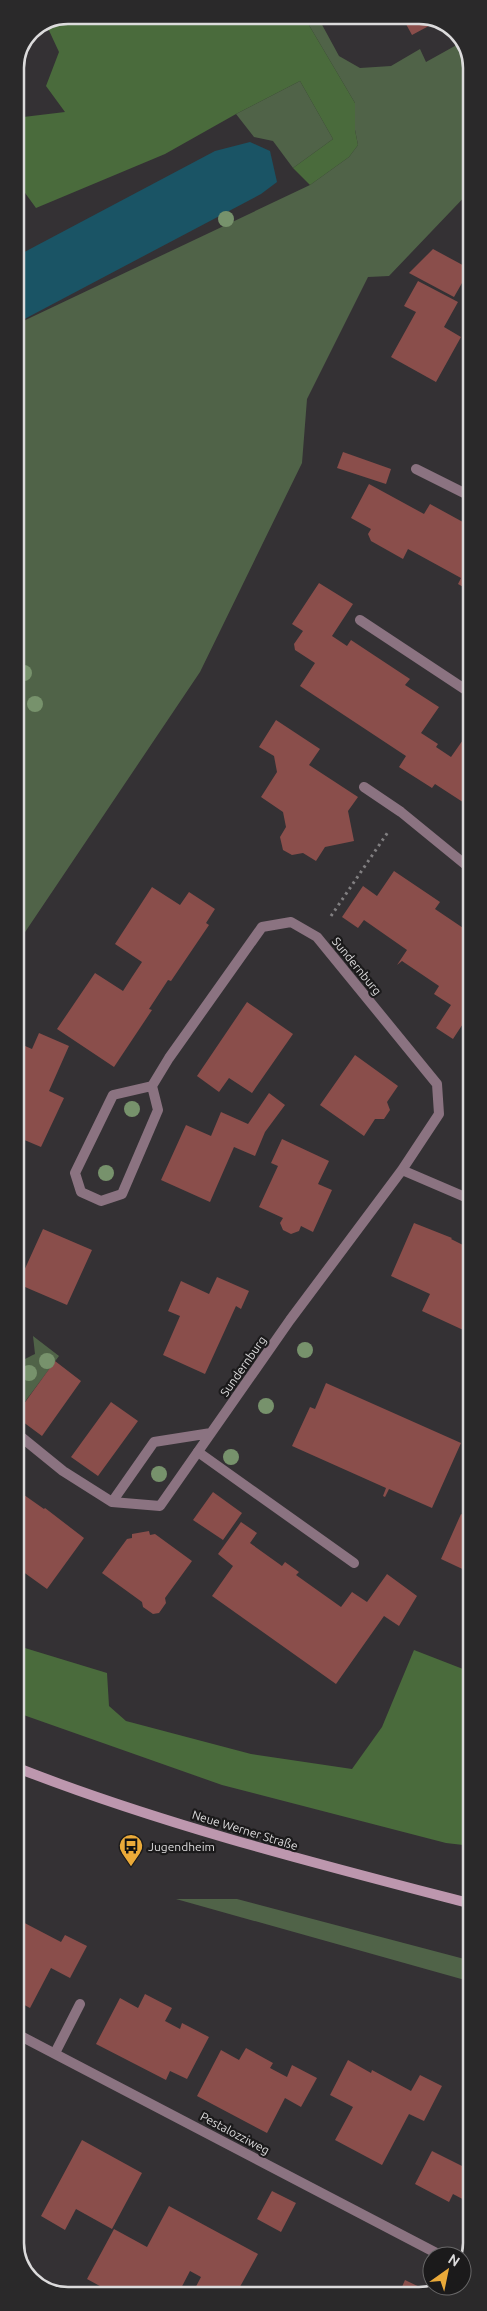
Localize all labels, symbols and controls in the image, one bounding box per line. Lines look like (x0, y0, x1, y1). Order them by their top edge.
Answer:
street label: Sundernburg (330, 935, 384, 997)
street label: Sundernburg (217, 1333, 269, 1399)
street label: Neue Werner Straße (191, 1808, 299, 1852)
bus stop icon: Jugendheim (118, 1833, 144, 1867)
place label: Jugendheim (148, 1840, 215, 1853)
street label: Pestalozziweg (198, 2109, 272, 2157)
north arrow (422, 2246, 472, 2296)
text: N (445, 2251, 463, 2270)

